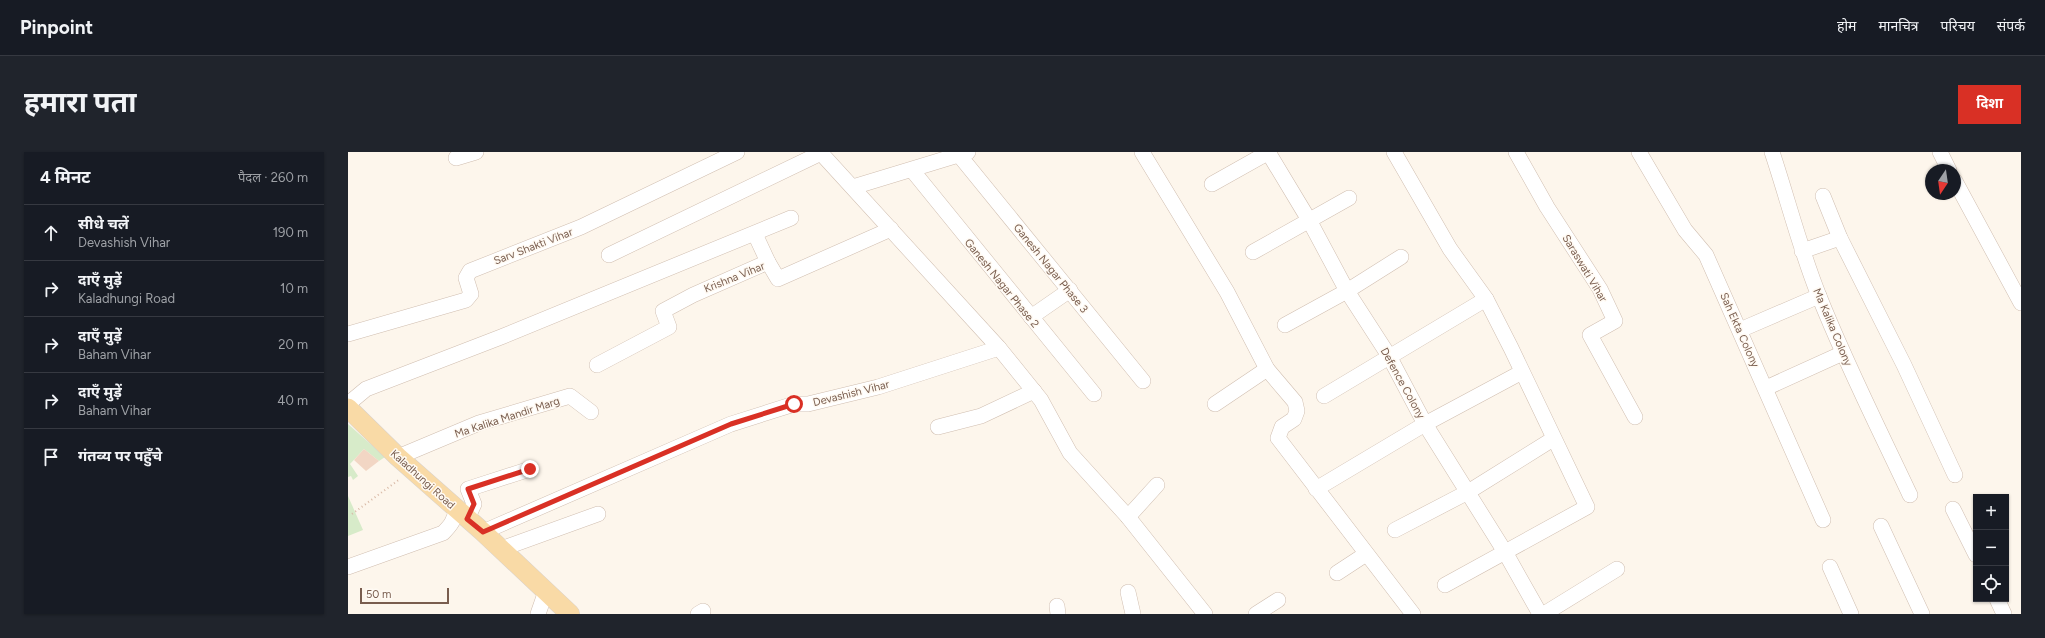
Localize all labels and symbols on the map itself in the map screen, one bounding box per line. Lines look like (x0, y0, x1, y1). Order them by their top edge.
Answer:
north arrow (1925, 164, 1961, 200)
street label: Ganesh Nagar Phase 3 (1011, 221, 1090, 315)
street label: Sarv Shakti Vihar (492, 225, 575, 267)
street label: Saraswati Vihar (1559, 232, 1610, 304)
street label: Ganesh Nagar Phase 2 (962, 236, 1042, 330)
street label: Krishna Vihar (702, 259, 767, 296)
street label: Ma Kalika Colony (1810, 286, 1855, 368)
street label: Sah Ekta Colony (1717, 291, 1762, 370)
street label: Defence Colony (1378, 345, 1428, 421)
street label: Devashish Vihar (812, 378, 891, 409)
street label: Ma Kalika Mandir Marg (453, 394, 561, 441)
route start (785, 395, 803, 413)
street label: Kaladhungi Road (388, 447, 458, 512)
route end (521, 460, 539, 478)
scale bar (360, 586, 449, 605)

